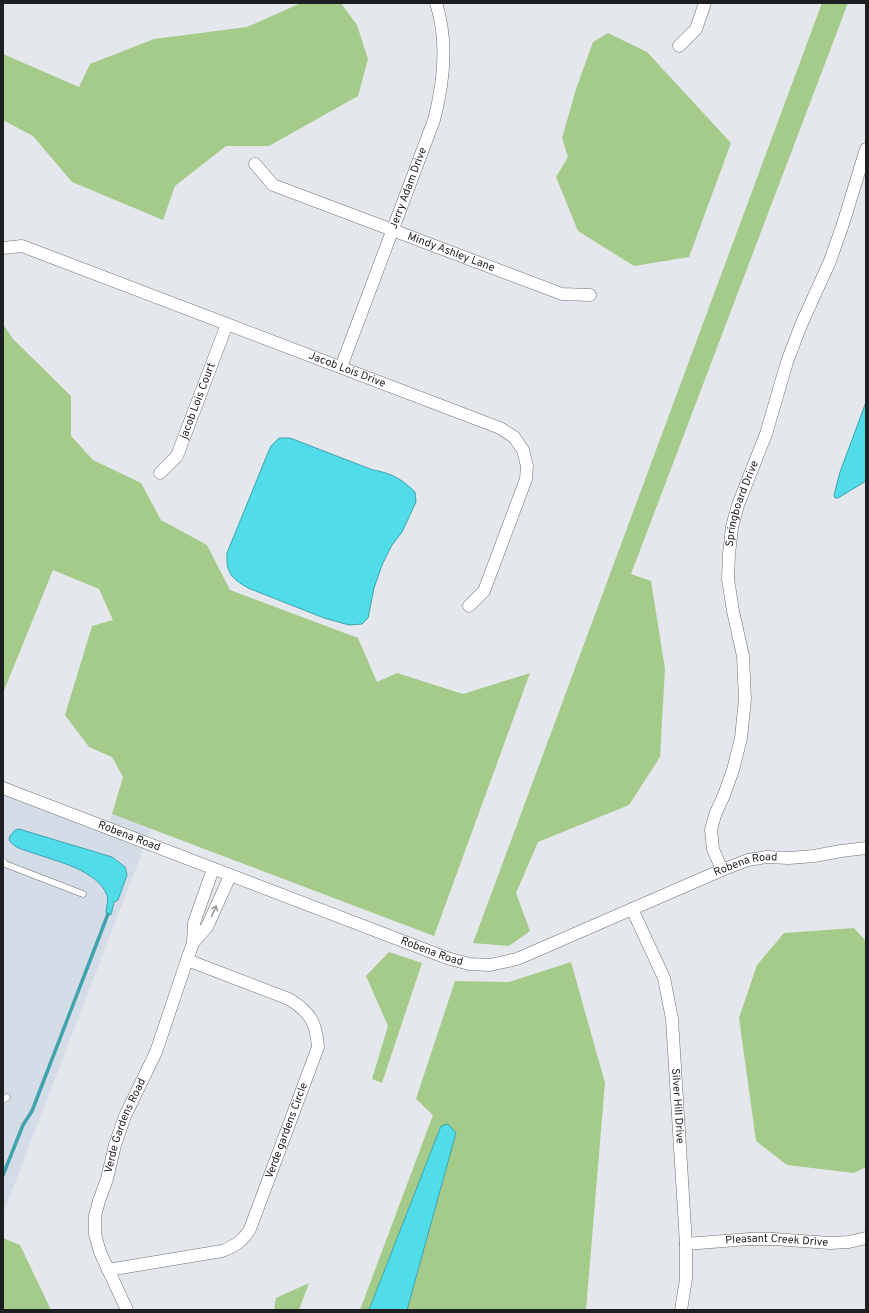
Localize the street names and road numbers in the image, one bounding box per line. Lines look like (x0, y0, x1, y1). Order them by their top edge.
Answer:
street label: Jerry Adam Drive (387, 145, 430, 231)
street label: Mindy Ashley Lane (405, 229, 497, 275)
street label: Jacob Lois Drive (307, 349, 388, 391)
street label: jacob Lois Court (177, 361, 219, 442)
street label: Springboard Drive (723, 458, 762, 547)
street label: Robena Road (96, 818, 162, 855)
street label: Robena Road (712, 850, 778, 880)
street label: Robena Road (398, 934, 465, 969)
street label: Silver Hill Drive (668, 1068, 687, 1144)
street label: Verde Gardens Road (102, 1076, 149, 1174)
street label: Verde gardens Circle (262, 1081, 311, 1181)
street label: Pleasant Creek Drive (725, 1232, 829, 1250)

